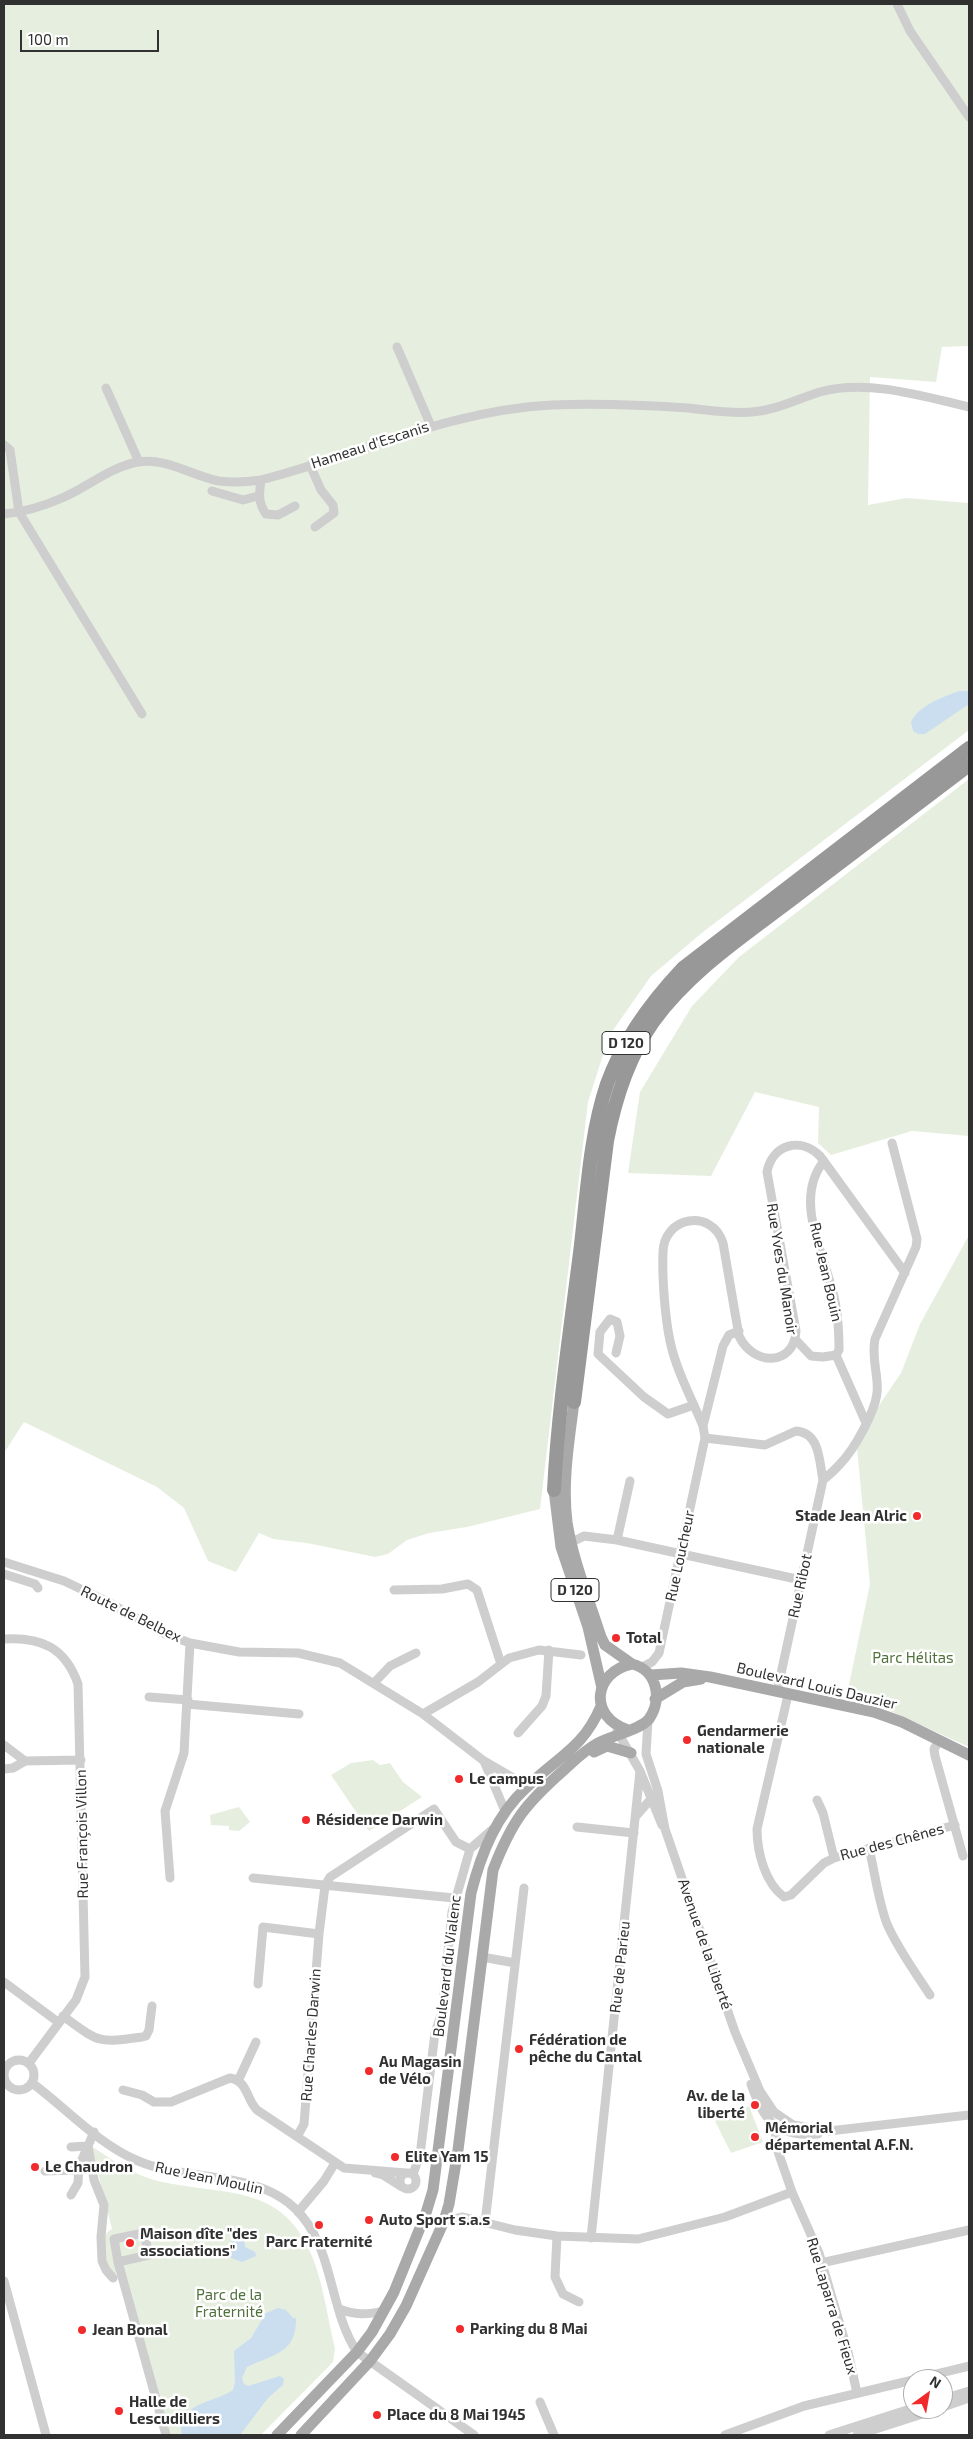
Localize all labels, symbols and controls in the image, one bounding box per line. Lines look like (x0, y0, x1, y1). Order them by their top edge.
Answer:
scale bar (22, 20, 161, 52)
text: 100 m (28, 30, 69, 48)
street label: Hameau d'Escanis (309, 417, 431, 473)
road number: D 120 (602, 1032, 650, 1054)
street label: Rue Yves du Manoir (763, 1202, 801, 1336)
street label: Rue Jean Bouin (806, 1221, 846, 1323)
place label: Stade Jean Alric (795, 1507, 907, 1525)
street label: Rue Loucheur (662, 1509, 698, 1603)
marker: Stade Jean Alric (911, 1510, 923, 1522)
street label: Rue Ribot (784, 1552, 816, 1620)
road number: D 120 (551, 1578, 599, 1602)
street label: Route de Belbex (78, 1582, 184, 1646)
place label: Total (626, 1629, 662, 1647)
marker: Total (610, 1632, 622, 1644)
park label: Parc Hélitas (872, 1649, 954, 1667)
street label: Boulevard Louis Dauzier (735, 1659, 899, 1713)
place label: Gendarmerie nationale (697, 1722, 789, 1757)
marker: Gendarmerie nationale (681, 1734, 693, 1746)
street label: Rue François Villon (72, 1769, 92, 1899)
place label: Le campus (469, 1770, 544, 1788)
marker: Le campus (453, 1773, 465, 1785)
place label: Résidence Darwin (316, 1811, 443, 1829)
marker: Résidence Darwin (300, 1814, 312, 1826)
street label: Rue des Chênes (838, 1820, 946, 1864)
street label: Avenue de la Liberté (674, 1876, 736, 2012)
street label: Boulevard du Vialenc (429, 1894, 465, 2038)
street label: Rue de Parieu (606, 1920, 634, 2014)
street label: Rue Charles Darwin (297, 1968, 325, 2102)
place label: Fédération de pêche du Cantal (529, 2031, 642, 2066)
marker: Fédération de pêche du Cantal (513, 2043, 525, 2055)
place label: Au Magasin de Vélo (379, 2053, 462, 2088)
marker: Au Magasin de Vélo (363, 2065, 375, 2077)
place label: Av. de la liberté (686, 2087, 745, 2122)
marker: Av. de la liberté (749, 2099, 761, 2111)
place label: Mémorial départemental A.F.N. (765, 2119, 913, 2154)
marker: Mémorial départemental A.F.N. (749, 2131, 761, 2143)
place label: Elite Yam 15 (405, 2148, 489, 2166)
marker: Elite Yam 15 (389, 2151, 401, 2163)
place label: Le Chaudron (45, 2158, 133, 2176)
street label: Rue Jean Moulin (153, 2158, 265, 2198)
marker: Le Chaudron (29, 2161, 41, 2173)
place label: Auto Sport s.a.s (379, 2211, 490, 2229)
marker: Auto Sport s.a.s (363, 2214, 375, 2226)
marker: Parc Fraternité (313, 2219, 325, 2231)
place label: Maison dîte "des associations" (140, 2225, 257, 2260)
place label: Parc Fraternité (266, 2233, 372, 2251)
street label: Rue Laparra de Fieux (803, 2235, 861, 2377)
marker: Maison dîte "des associations" (124, 2237, 136, 2249)
park label: Parc de la Fraternité (195, 2286, 263, 2321)
place label: Parking du 8 Mai (470, 2320, 588, 2338)
place label: Jean Bonal (92, 2321, 168, 2339)
marker: Parking du 8 Mai (454, 2323, 466, 2335)
marker: Jean Bonal (76, 2324, 88, 2336)
north arrow (903, 2369, 953, 2419)
text: N (927, 2372, 944, 2392)
place label: Halle de Lescudilliers (129, 2393, 220, 2428)
marker: Halle de Lescudilliers (113, 2405, 125, 2417)
place label: Place du 8 Mai 1945 (387, 2406, 525, 2424)
marker: Place du 8 Mai 1945 (371, 2409, 383, 2421)

